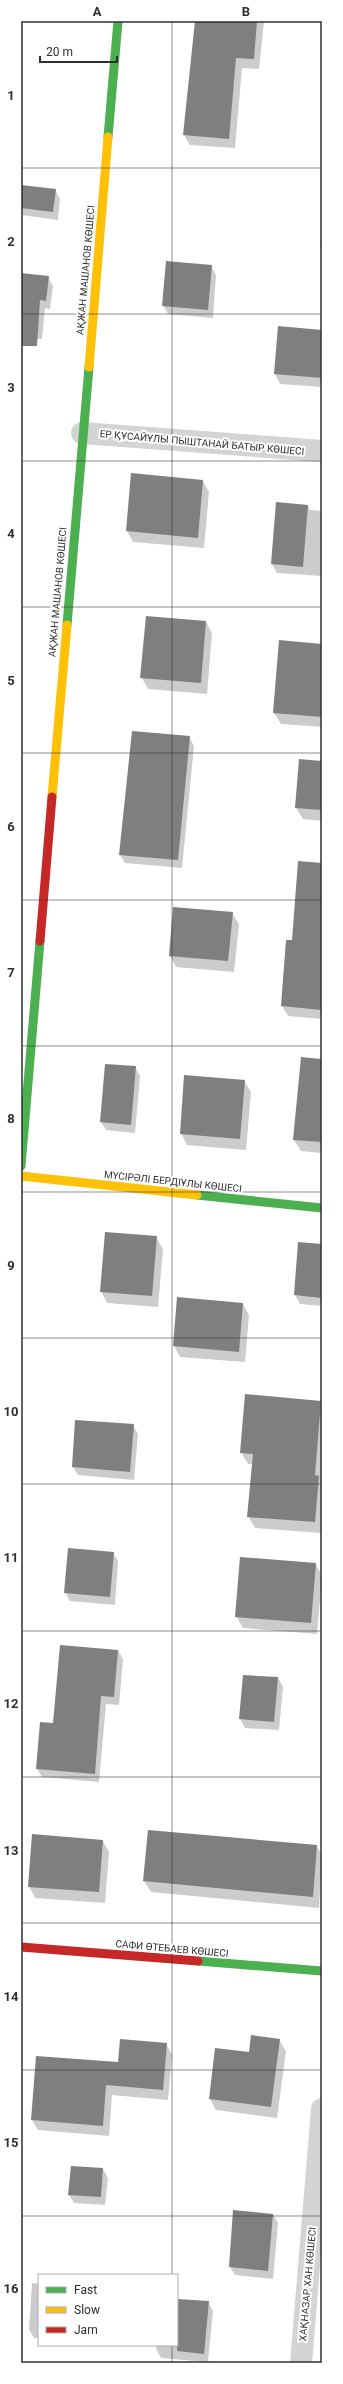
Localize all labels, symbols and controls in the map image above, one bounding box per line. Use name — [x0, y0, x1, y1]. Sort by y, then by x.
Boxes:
text: A — [93, 4, 102, 19]
text: B — [242, 4, 250, 19]
scale bar — [40, 38, 117, 64]
text: 20 m — [46, 45, 73, 59]
text: 1 — [7, 88, 15, 103]
street label: АҚЖАН МАШАНОВ КӨШЕСІ — [74, 205, 97, 335]
text: 2 — [7, 234, 15, 249]
text: 3 — [7, 380, 15, 395]
street label: ЕР ҚҰСАЙҰЛЫ ПЫШТАНАЙ БАТЫР КӨШЕСІ — [99, 427, 305, 457]
text: 4 — [7, 526, 15, 541]
street label: АҚЖАН МАШАНОВ КӨШЕСІ — [46, 527, 69, 657]
text: 5 — [7, 673, 15, 688]
text: 6 — [7, 819, 15, 834]
text: 7 — [7, 965, 15, 980]
text: 8 — [7, 1111, 15, 1126]
street label: МҮСІРӘЛІ БЕРДІҰЛЫ КӨШЕСІ — [103, 1169, 242, 1194]
text: 9 — [7, 1258, 15, 1273]
text: 10 — [4, 1404, 18, 1419]
text: 11 — [4, 1550, 18, 1565]
text: 12 — [4, 1696, 18, 1711]
text: 13 — [4, 1843, 18, 1858]
street label: САФИ ӨТЕБАЕВ КӨШЕСІ — [115, 1937, 229, 1959]
text: 14 — [4, 1989, 19, 2004]
text: 15 — [4, 2135, 18, 2150]
street label: ХАҚНАЗАР ХАН КӨШЕСІ — [297, 2226, 318, 2342]
legend — [38, 2274, 178, 2346]
text: 16 — [4, 2281, 19, 2296]
text: Fast — [74, 2283, 97, 2297]
text: Slow — [74, 2303, 100, 2317]
text: Jam — [74, 2323, 98, 2337]

